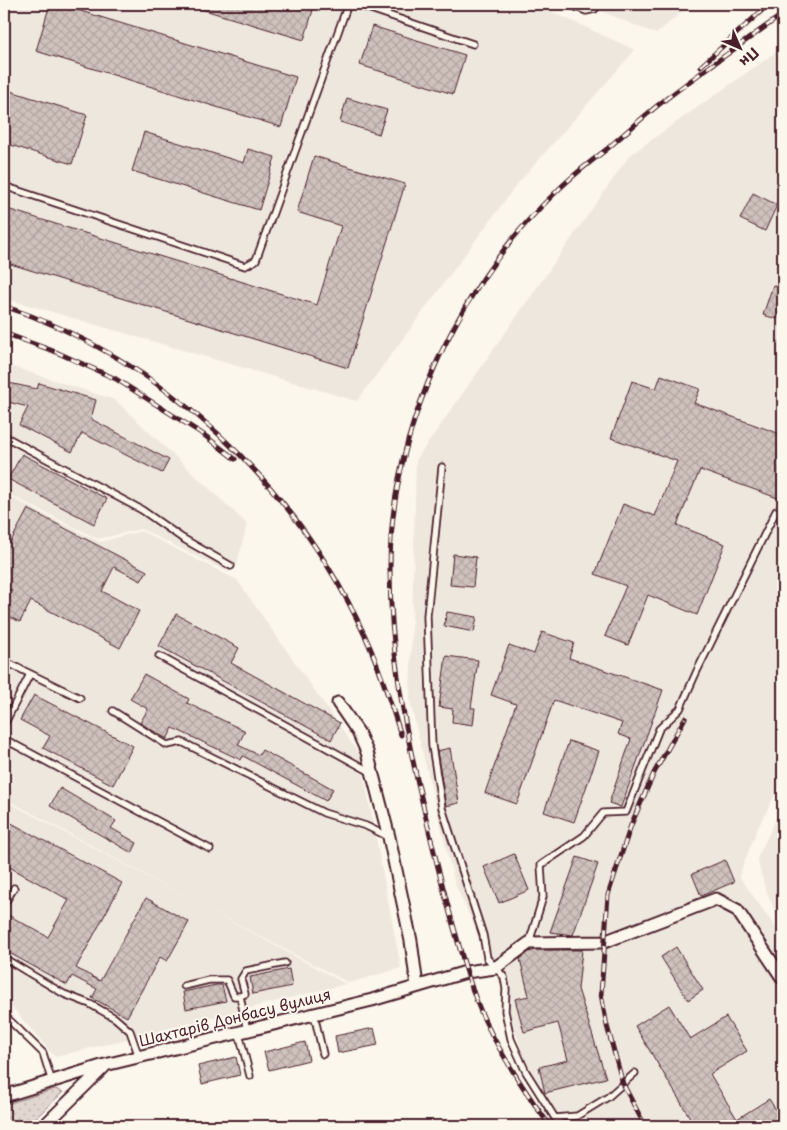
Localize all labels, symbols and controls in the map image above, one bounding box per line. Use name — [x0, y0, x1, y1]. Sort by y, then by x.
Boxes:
north arrow — [714, 22, 764, 72]
text: Пн — [735, 43, 764, 72]
street label: Шахтарів Донбасу вулиця — [136, 982, 333, 1052]

